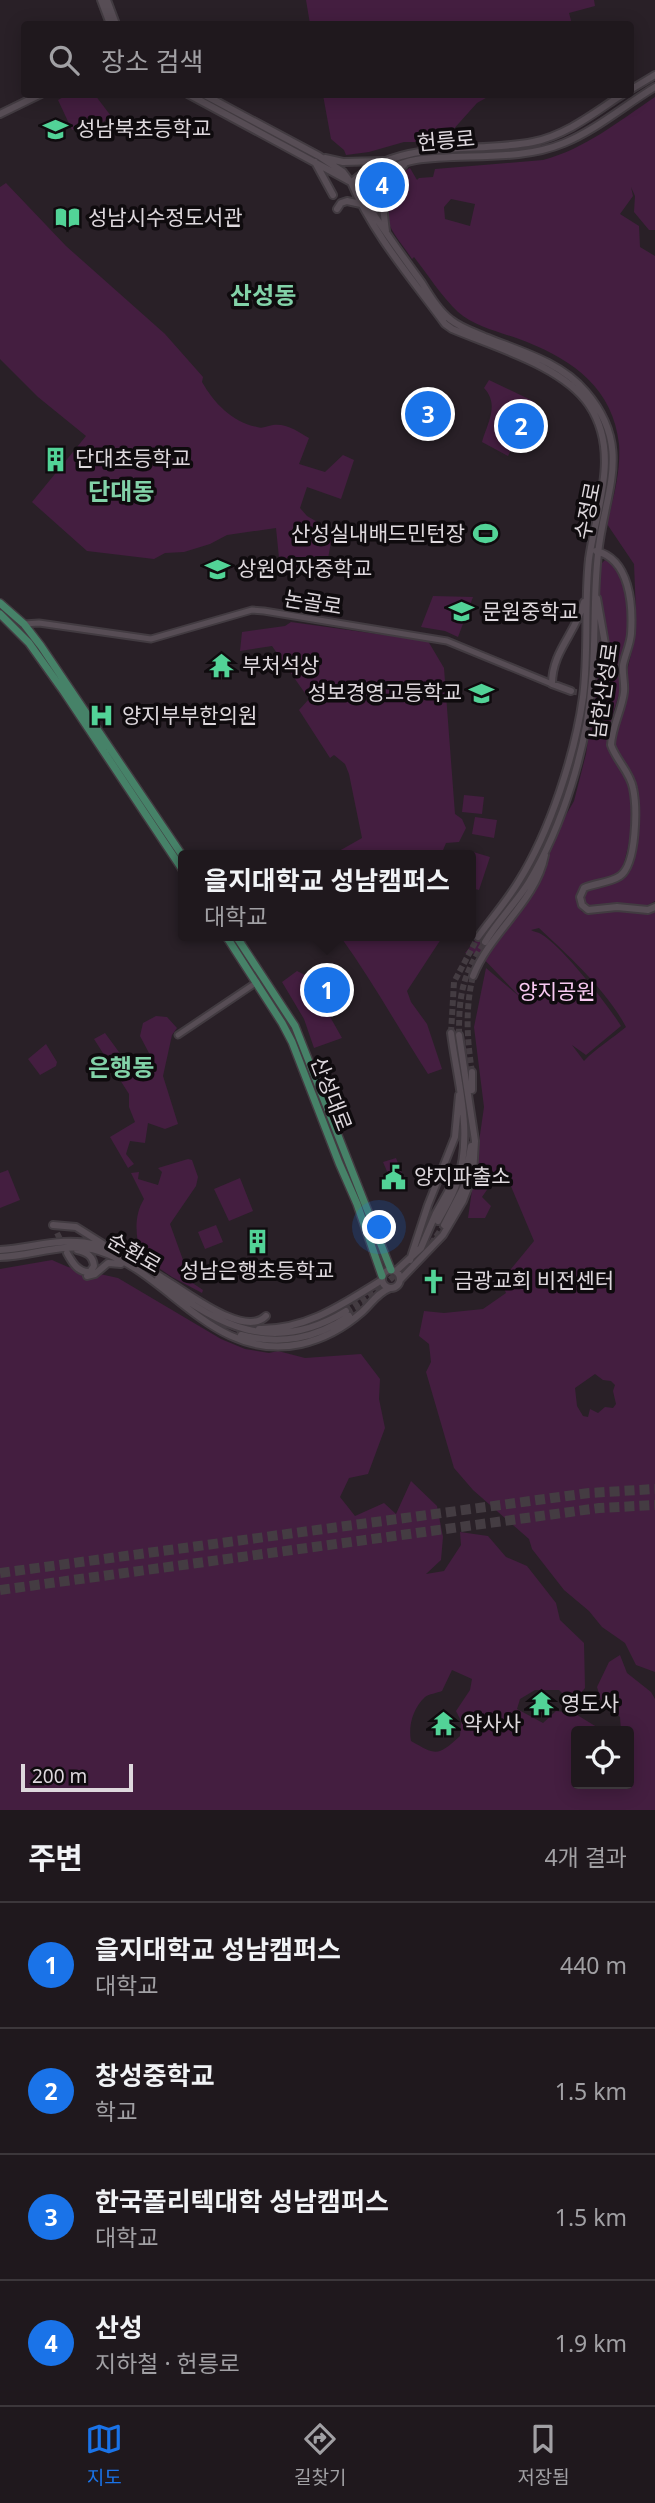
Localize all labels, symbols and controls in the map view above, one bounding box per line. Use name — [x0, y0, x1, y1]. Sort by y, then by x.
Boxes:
search box — [21, 21, 634, 98]
icon: search — [45, 41, 83, 79]
text: 장소 검색 — [101, 43, 203, 79]
place label: 성남북초등학교 — [76, 114, 211, 142]
school or university icon: 성남북초등학교 — [42, 115, 70, 143]
street label: 헌릉로 — [416, 124, 476, 156]
pin: 4 — [359, 159, 405, 211]
place label: 성남시수정도서관 — [88, 203, 243, 231]
library icon: 성남시수정도서관 — [54, 204, 82, 232]
district label: 산성동 — [230, 278, 296, 311]
pin: 3 — [405, 388, 451, 440]
pin: 2 — [498, 400, 544, 452]
place label: 단대초등학교 — [75, 444, 191, 472]
building icon: 단대초등학교 — [41, 445, 69, 473]
district label: 단대동 — [88, 474, 154, 507]
street label: 수정로 — [568, 480, 606, 542]
place label: 산성실내배드민턴장 — [291, 519, 465, 547]
sports icon: 산성실내배드민턴장 — [471, 520, 499, 548]
place label: 상원여자중학교 — [237, 554, 372, 582]
school or university icon: 상원여자중학교 — [203, 555, 231, 583]
street label: 논골로 — [282, 584, 344, 620]
place label: 문원중학교 — [482, 597, 579, 625]
school or university icon: 문원중학교 — [448, 598, 476, 626]
street label: 남한산성로 — [582, 641, 624, 741]
place label: 부처석상 — [242, 651, 319, 679]
temple icon: 부처석상 — [208, 652, 236, 680]
place label: 성보경영고등학교 — [307, 678, 462, 706]
school or university icon: 성보경영고등학교 — [468, 679, 496, 707]
place label: 양지부부한의원 — [122, 701, 257, 729]
hospital icon: 양지부부한의원 — [88, 702, 116, 730]
popup — [178, 850, 476, 941]
text: 을지대학교 성남캠퍼스 — [204, 862, 450, 898]
text: 대학교 — [204, 900, 268, 932]
pin: 1 — [304, 964, 350, 1016]
park label: 양지공원 — [518, 977, 596, 1005]
district label: 은행동 — [88, 1050, 154, 1083]
street label: 산성대로 — [305, 1053, 359, 1135]
place label: 양지파출소 — [414, 1162, 511, 1190]
public building icon: 양지파출소 — [380, 1163, 408, 1191]
your location — [362, 1210, 396, 1244]
street label: 순환로 — [102, 1226, 167, 1279]
building icon: 성남은행초등학교 — [243, 1228, 271, 1256]
place label: 성남은행초등학교 — [180, 1256, 334, 1284]
place label: 금광교회 비전센터 — [454, 1266, 614, 1294]
church icon: 금광교회 비전센터 — [420, 1267, 448, 1295]
place label: 영도사 — [561, 1689, 619, 1717]
temple icon: 영도사 — [527, 1690, 555, 1718]
place label: 약사사 — [463, 1709, 521, 1737]
temple icon: 약사사 — [429, 1710, 457, 1738]
map controls — [571, 1726, 634, 1789]
button: locate — [571, 1726, 634, 1789]
scale bar — [21, 1761, 133, 1793]
text: 200 m — [32, 1763, 87, 1789]
text: 주변 — [28, 1837, 83, 1878]
text: 4개 결과 — [544, 1841, 627, 1873]
text: 을지대학교 성남캠퍼스 — [95, 1931, 341, 1967]
text: 1 — [44, 1949, 58, 1981]
text: 440 m — [560, 1949, 627, 1981]
text: 대학교 — [95, 1969, 158, 2001]
text: 창성중학교 — [95, 2057, 215, 2093]
text: 2 — [44, 2075, 58, 2107]
text: 1.5 km — [555, 2075, 627, 2107]
text: 학교 — [95, 2095, 137, 2127]
text: 한국폴리텍대학 성남캠퍼스 — [95, 2183, 389, 2219]
text: 3 — [44, 2201, 58, 2233]
text: 1.5 km — [555, 2201, 627, 2233]
text: 대학교 — [95, 2221, 158, 2253]
text: 산성 — [95, 2309, 143, 2345]
text: 4 — [44, 2327, 58, 2359]
text: 1.9 km — [555, 2327, 627, 2359]
text: 지하철 · 헌릉로 — [95, 2347, 240, 2379]
tab: 지도 — [85, 2420, 123, 2490]
tab: 길찾기 — [294, 2420, 346, 2490]
tab: 저장됨 — [517, 2420, 570, 2490]

